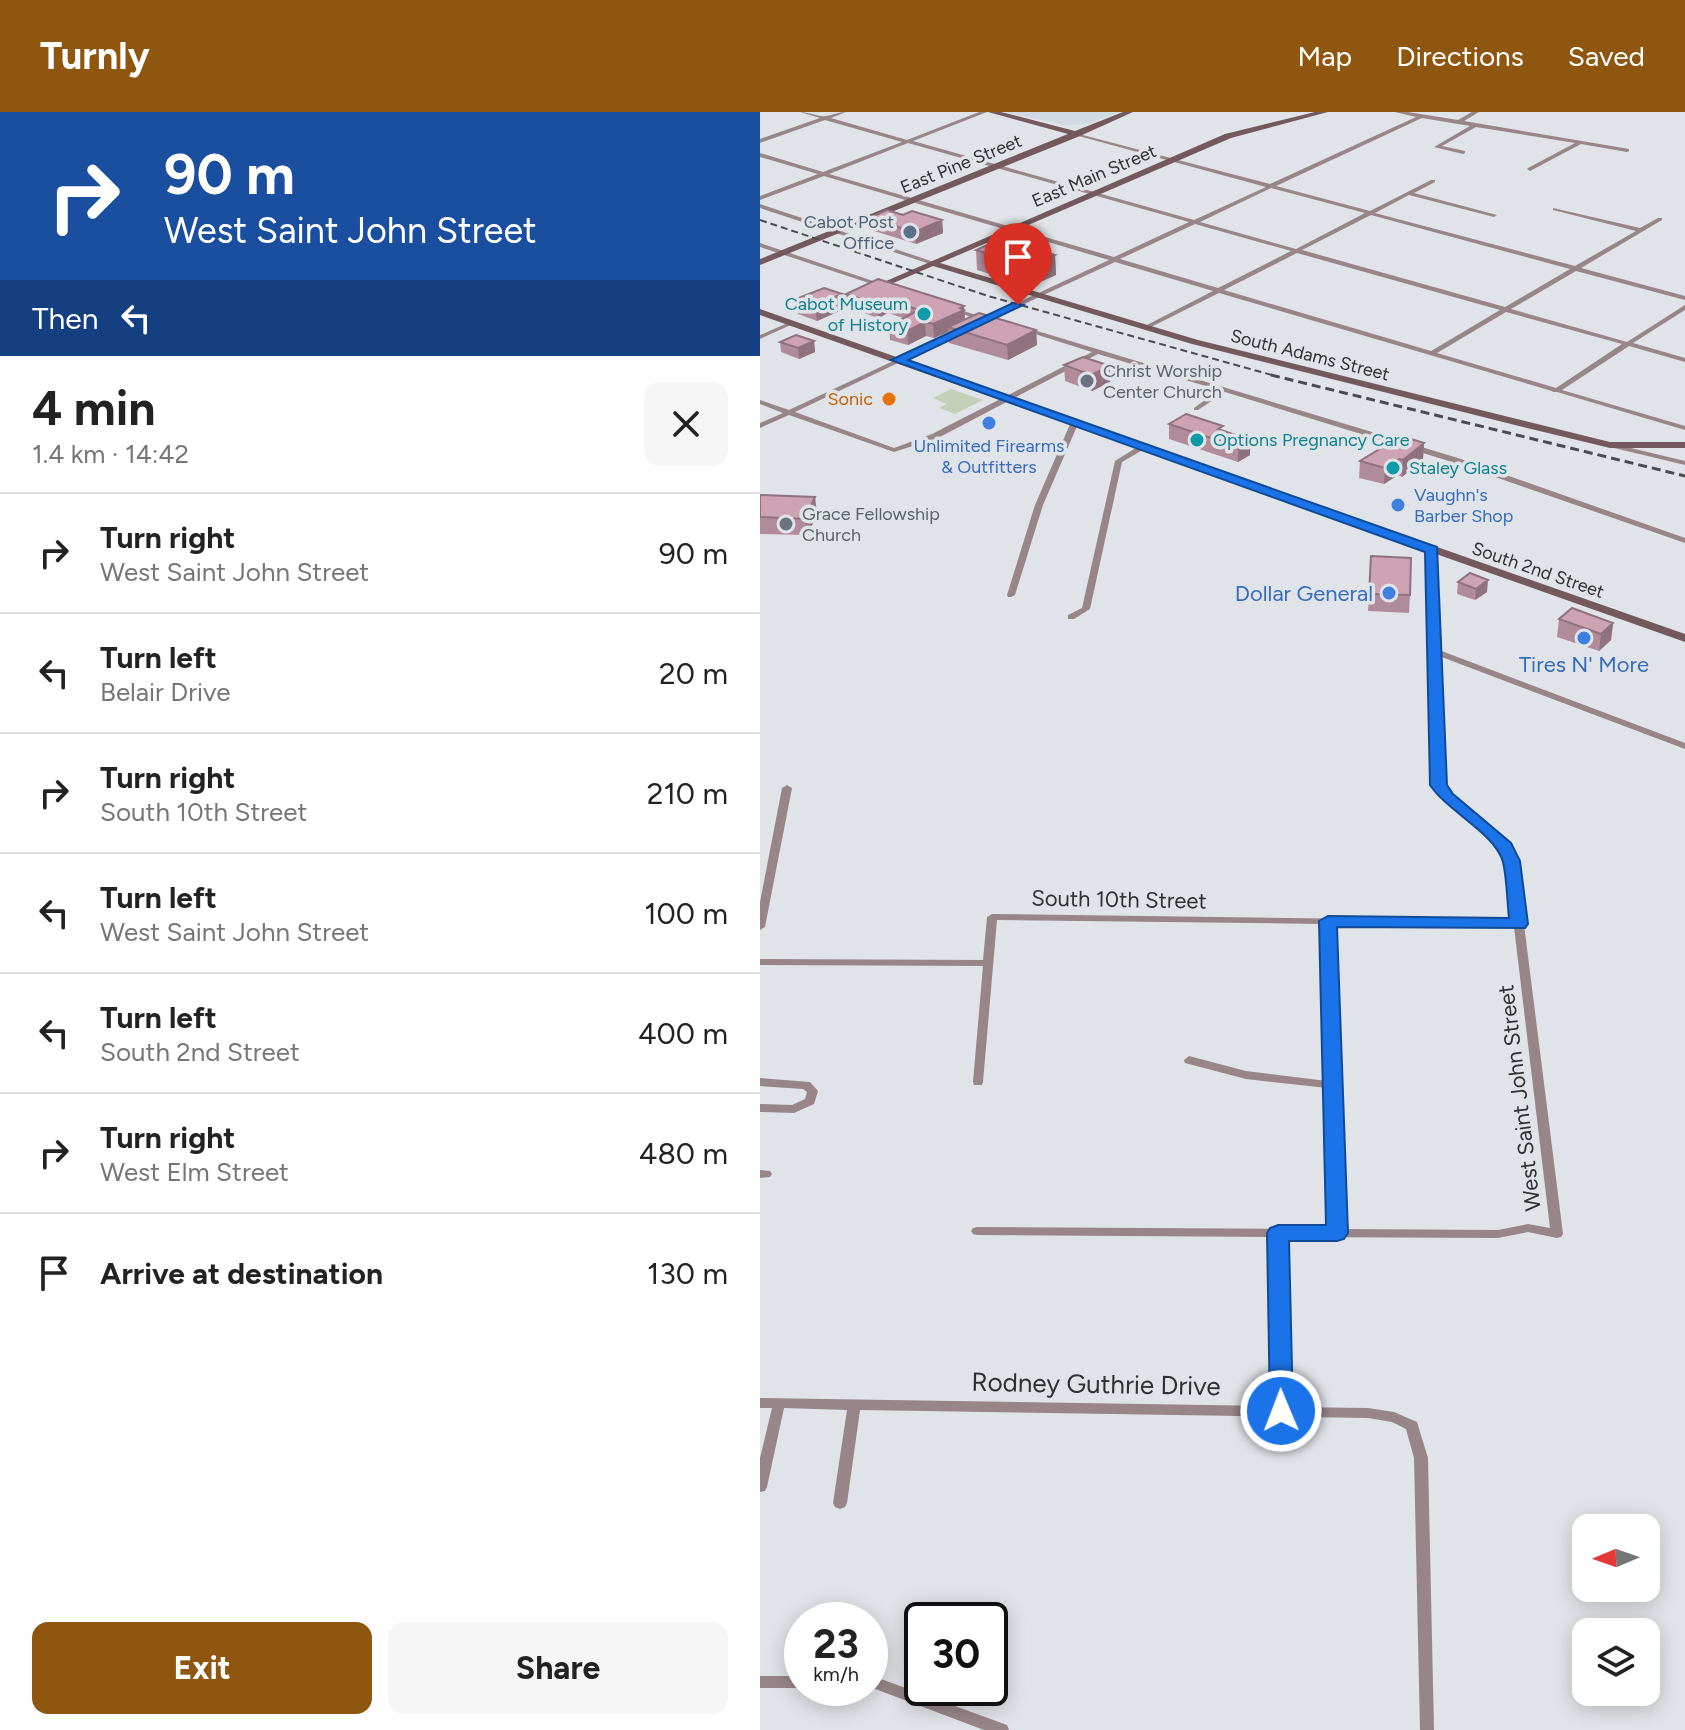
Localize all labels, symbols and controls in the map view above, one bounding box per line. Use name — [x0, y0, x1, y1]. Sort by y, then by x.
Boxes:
text: Turnly — [40, 33, 150, 79]
text: Map — [1298, 39, 1352, 73]
text: Directions — [1396, 39, 1524, 73]
text: Saved — [1568, 39, 1645, 73]
street label: East Pine Street — [897, 130, 1025, 198]
street label: East Main Street — [1029, 140, 1160, 212]
text: 90 m — [164, 141, 295, 208]
icon: right — [32, 144, 136, 248]
text: West Saint John Street — [164, 209, 537, 252]
place label: Cabot Post Office — [804, 211, 894, 254]
marker: Cabot Post Office — [901, 223, 919, 241]
pin — [984, 223, 1052, 305]
icon: arrive — [996, 235, 1040, 279]
place label: Cabot Museum of History — [785, 293, 909, 336]
icon: left — [114, 296, 158, 340]
text: Then — [32, 300, 98, 337]
marker: Cabot Museum of History — [915, 305, 933, 323]
street label: South Adams Street — [1228, 325, 1392, 385]
place label: Christ Worship Center Church — [1103, 360, 1222, 403]
marker: Christ Worship Center Church — [1078, 372, 1096, 390]
text: 4 min — [32, 379, 156, 437]
button: close — [644, 382, 728, 466]
place label: Sonic — [828, 388, 873, 410]
marker: Sonic — [880, 390, 898, 408]
marker: Unlimited Firearms & Outfitters — [980, 414, 998, 432]
place label: Options Pregnancy Care — [1213, 429, 1410, 451]
marker: Options Pregnancy Care — [1188, 431, 1206, 449]
place label: Unlimited Firearms & Outfitters — [914, 435, 1064, 478]
text: 1.4 km · 14:42 — [32, 438, 189, 470]
place label: Staley Glass — [1409, 457, 1507, 479]
marker: Staley Glass — [1384, 459, 1402, 477]
place label: Vaughn's Barber Shop — [1414, 484, 1513, 527]
marker: Vaughn's Barber Shop — [1389, 496, 1407, 514]
place label: Grace Fellowship Church — [802, 503, 940, 546]
marker: Grace Fellowship Church — [777, 515, 795, 533]
text: Turn right — [100, 519, 235, 556]
icon: right — [32, 531, 76, 575]
text: 90 m — [659, 535, 728, 572]
street label: South 2nd Street — [1469, 537, 1607, 603]
text: West Saint John Street — [100, 556, 369, 588]
place label: Dollar General — [1235, 580, 1373, 607]
marker: Dollar General — [1380, 584, 1398, 602]
marker: Tires N' More — [1575, 629, 1593, 647]
text: Turn left — [100, 639, 217, 676]
icon: left — [32, 651, 76, 695]
place label: Tires N' More — [1519, 651, 1649, 678]
text: 20 m — [659, 655, 728, 692]
text: Belair Drive — [100, 676, 230, 708]
text: Turn right — [100, 759, 235, 796]
icon: right — [32, 771, 76, 815]
text: 210 m — [647, 775, 728, 812]
text: South 10th Street — [100, 796, 307, 828]
text: Turn left — [100, 879, 217, 916]
street label: South 10th Street — [1031, 884, 1207, 915]
icon: left — [32, 891, 76, 935]
text: 100 m — [644, 895, 728, 932]
text: West Saint John Street — [100, 916, 369, 948]
street label: West Saint John Street — [1492, 983, 1547, 1213]
text: Turn left — [100, 999, 217, 1036]
icon: left — [32, 1011, 76, 1055]
text: 400 m — [638, 1015, 728, 1052]
text: South 2nd Street — [100, 1036, 300, 1068]
text: Turn right — [100, 1119, 235, 1156]
icon: right — [32, 1131, 76, 1175]
text: 480 m — [639, 1135, 728, 1172]
text: West Elm Street — [100, 1156, 289, 1188]
icon: arrive — [32, 1251, 76, 1295]
text: Arrive at destination — [100, 1255, 383, 1292]
text: 130 m — [647, 1255, 728, 1292]
street label: Rodney Guthrie Drive — [971, 1366, 1221, 1402]
position arrow — [1239, 1369, 1323, 1453]
north arrow — [1572, 1514, 1660, 1602]
map controls — [1572, 1514, 1660, 1706]
speed limit sign: 30 — [904, 1602, 1008, 1706]
button: layers — [1572, 1618, 1660, 1706]
text: 23 — [813, 1620, 859, 1668]
button: Exit — [32, 1622, 372, 1714]
button: Share — [388, 1622, 728, 1714]
text: km/h — [813, 1662, 859, 1686]

